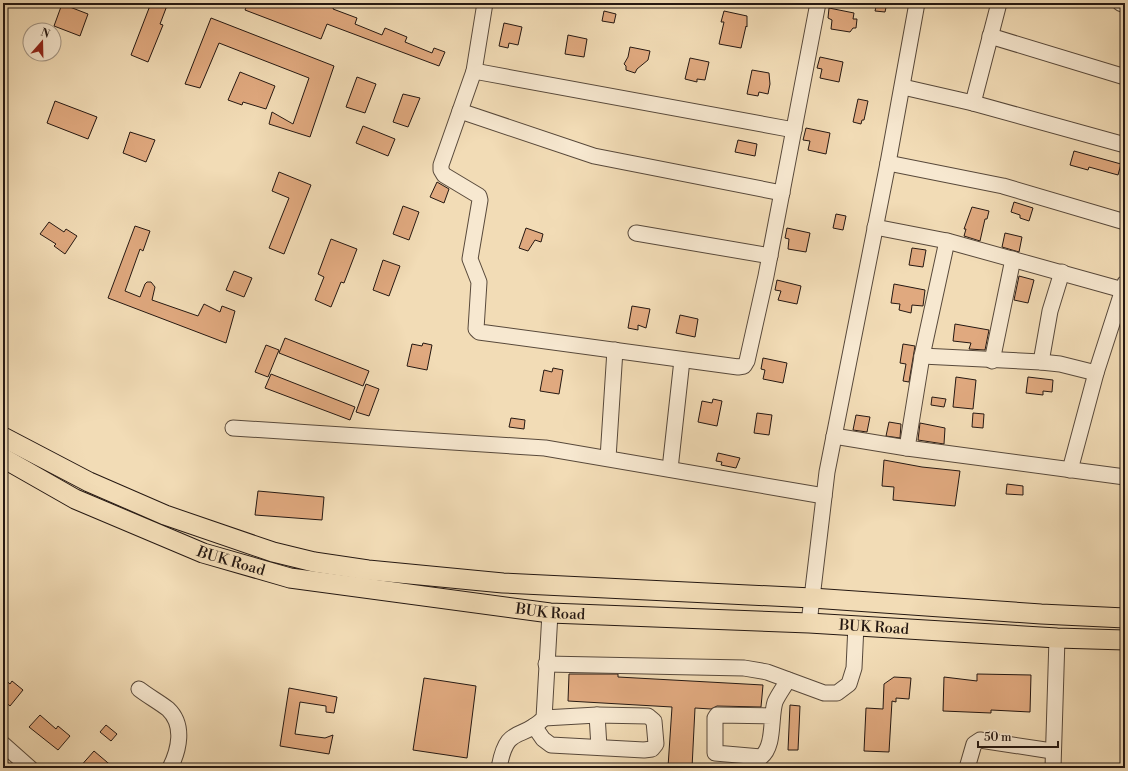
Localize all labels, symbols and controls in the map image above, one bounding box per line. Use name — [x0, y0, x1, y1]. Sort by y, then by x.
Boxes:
north arrow — [22, 22, 62, 62]
text: N — [39, 25, 52, 42]
street label: BUK Road — [193, 542, 268, 580]
street label: BUK Road — [513, 599, 586, 624]
street label: BUK Road — [838, 615, 910, 639]
scale bar — [978, 723, 1058, 749]
text: 50 m — [984, 730, 1012, 745]

